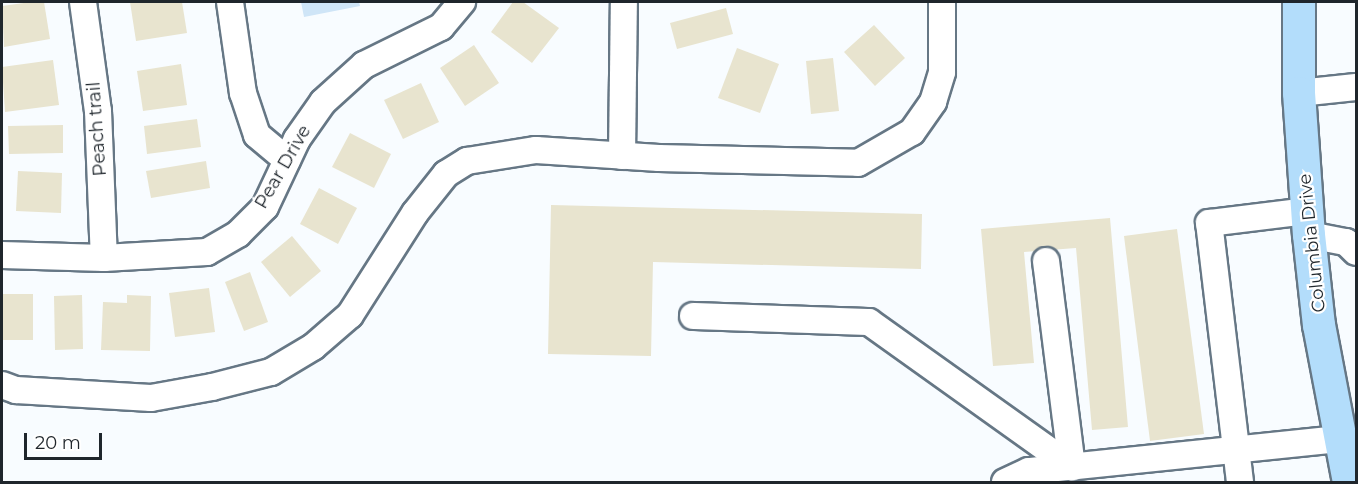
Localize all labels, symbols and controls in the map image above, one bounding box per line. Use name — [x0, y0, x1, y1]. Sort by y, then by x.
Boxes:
street label: Peach trail — [83, 81, 111, 177]
street label: Pear Drive — [250, 121, 316, 213]
street label: Columbia Drive — [1294, 173, 1330, 313]
scale bar — [27, 421, 105, 459]
text: 20 m — [35, 432, 81, 454]

